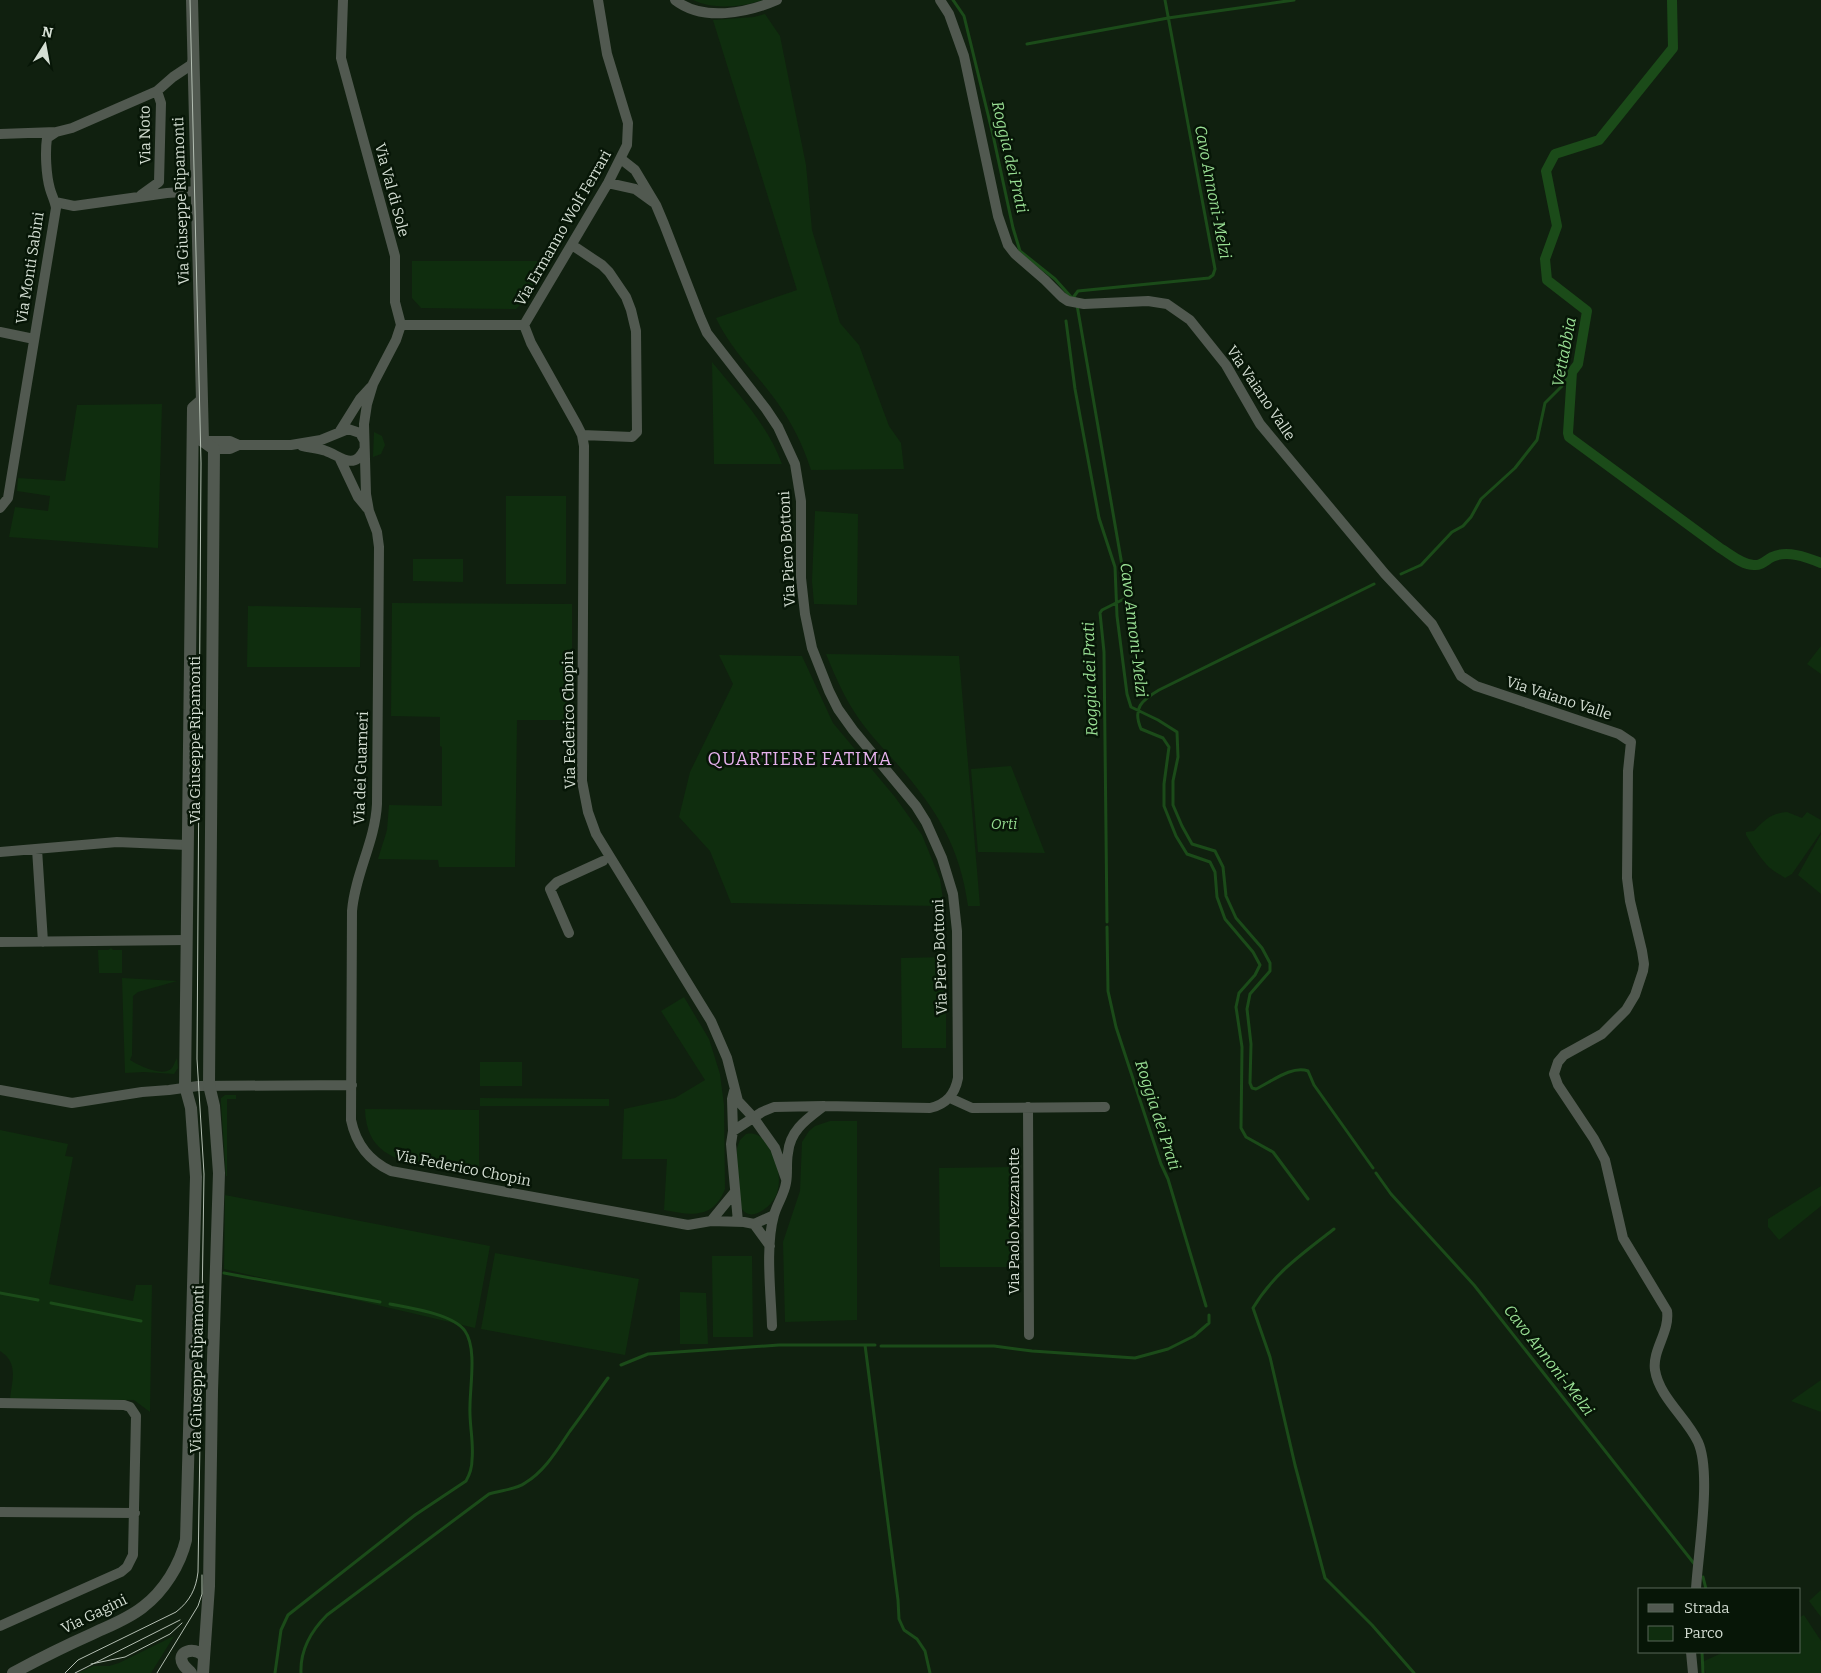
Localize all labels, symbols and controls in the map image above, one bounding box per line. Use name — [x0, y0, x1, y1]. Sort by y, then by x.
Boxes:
north arrow — [20, 20, 70, 70]
text: N — [40, 23, 54, 42]
water label: Roggia dei Prati — [988, 99, 1032, 215]
street label: Via Noto — [135, 105, 155, 165]
street label: Via Giuseppe Ripamonti — [169, 116, 193, 285]
water label: Cavo Annoni-Melzi — [1191, 124, 1235, 261]
street label: Via Val di Sole — [371, 141, 413, 239]
street label: Via Ermanno Wolf Ferrari — [511, 146, 615, 309]
street label: Via Monti Sabini — [12, 210, 48, 325]
water label: Vettabbia — [1548, 316, 1580, 388]
street label: Via Vaiano Valle — [1223, 342, 1299, 444]
street label: Via Piero Bottoni — [775, 490, 799, 607]
water label: Cavo Annoni-Melzi — [1116, 562, 1152, 699]
water label: Roggia dei Prati — [1078, 621, 1101, 736]
street label: Via Federico Chopin — [559, 650, 579, 789]
street label: Via Giuseppe Ripamonti — [186, 655, 204, 824]
street label: Via Vaiano Valle — [1504, 672, 1614, 724]
street label: Via dei Guarneri — [350, 711, 372, 825]
district label: QUARTIERE FATIMA — [708, 748, 892, 770]
park label: Orti — [991, 815, 1017, 833]
street label: Via Piero Bottoni — [929, 898, 951, 1015]
water label: Roggia dei Prati — [1131, 1058, 1185, 1173]
street label: Via Federico Chopin — [393, 1146, 533, 1190]
street label: Via Paolo Mezzanotte — [1005, 1147, 1023, 1295]
street label: Via Giuseppe Ripamonti — [187, 1284, 207, 1453]
water label: Cavo Annoni-Melzi — [1500, 1301, 1598, 1420]
legend — [1638, 1588, 1801, 1653]
street label: Via Gagini — [58, 1590, 130, 1638]
text: Strada — [1684, 1599, 1730, 1617]
text: Parco — [1684, 1624, 1723, 1642]

